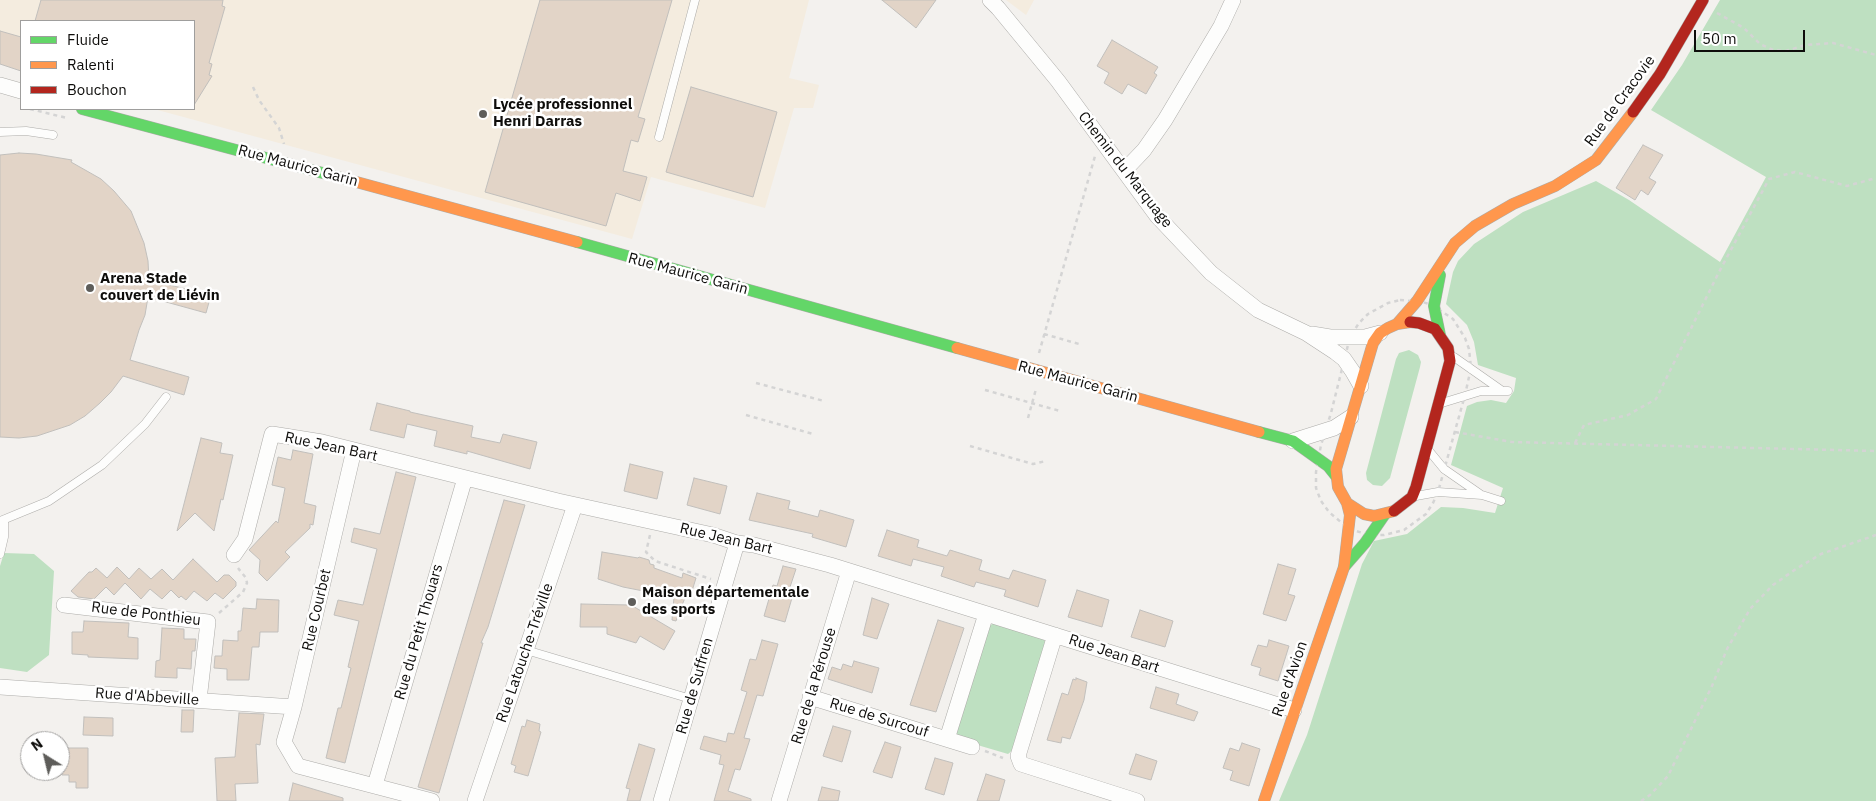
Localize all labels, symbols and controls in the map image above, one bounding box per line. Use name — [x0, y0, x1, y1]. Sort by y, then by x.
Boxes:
legend — [20, 20, 195, 110]
scale bar — [1696, 20, 1807, 52]
text: 50 m — [1702, 29, 1737, 48]
text: Fluide — [67, 30, 109, 49]
street label: Rue de Cracovie — [1581, 52, 1659, 150]
text: Ralenti — [67, 55, 114, 74]
text: Bouchon — [67, 80, 127, 99]
place label: Lycée professionnel Henri Darras — [493, 96, 632, 131]
marker: Lycée professionnel Henri Darras — [477, 108, 489, 120]
street label: Chemin du Marquage — [1074, 108, 1176, 232]
street label: Rue Maurice Garin — [236, 141, 360, 191]
street label: Rue Maurice Garin — [626, 249, 750, 299]
place label: Arena Stade couvert de Liévin — [100, 270, 220, 305]
marker: Arena Stade couvert de Liévin — [84, 282, 96, 294]
street label: Rue Maurice Garin — [1016, 357, 1140, 407]
street label: Rue Jean Bart — [283, 428, 379, 466]
street label: Rue Jean Bart — [678, 520, 774, 558]
street label: Rue du Petit Thouars — [391, 562, 447, 702]
street label: Rue Courbet — [299, 567, 335, 653]
street label: Rue Latouche-Tréville — [493, 581, 557, 725]
place label: Maison départementale des sports — [642, 584, 809, 619]
marker: Maison départementale des sports — [626, 596, 638, 608]
street label: Rue de Ponthieu — [90, 598, 202, 630]
street label: Rue de la Pérouse — [788, 626, 840, 746]
street label: Rue Jean Bart — [1066, 631, 1162, 677]
street label: Rue de Suffren — [673, 636, 717, 736]
street label: Rue d'Avion — [1269, 639, 1311, 719]
street label: Rue d'Abbeville — [94, 684, 200, 710]
street label: Rue de Surcouf — [827, 694, 931, 742]
north arrow — [20, 731, 70, 781]
text: N — [27, 734, 46, 755]

